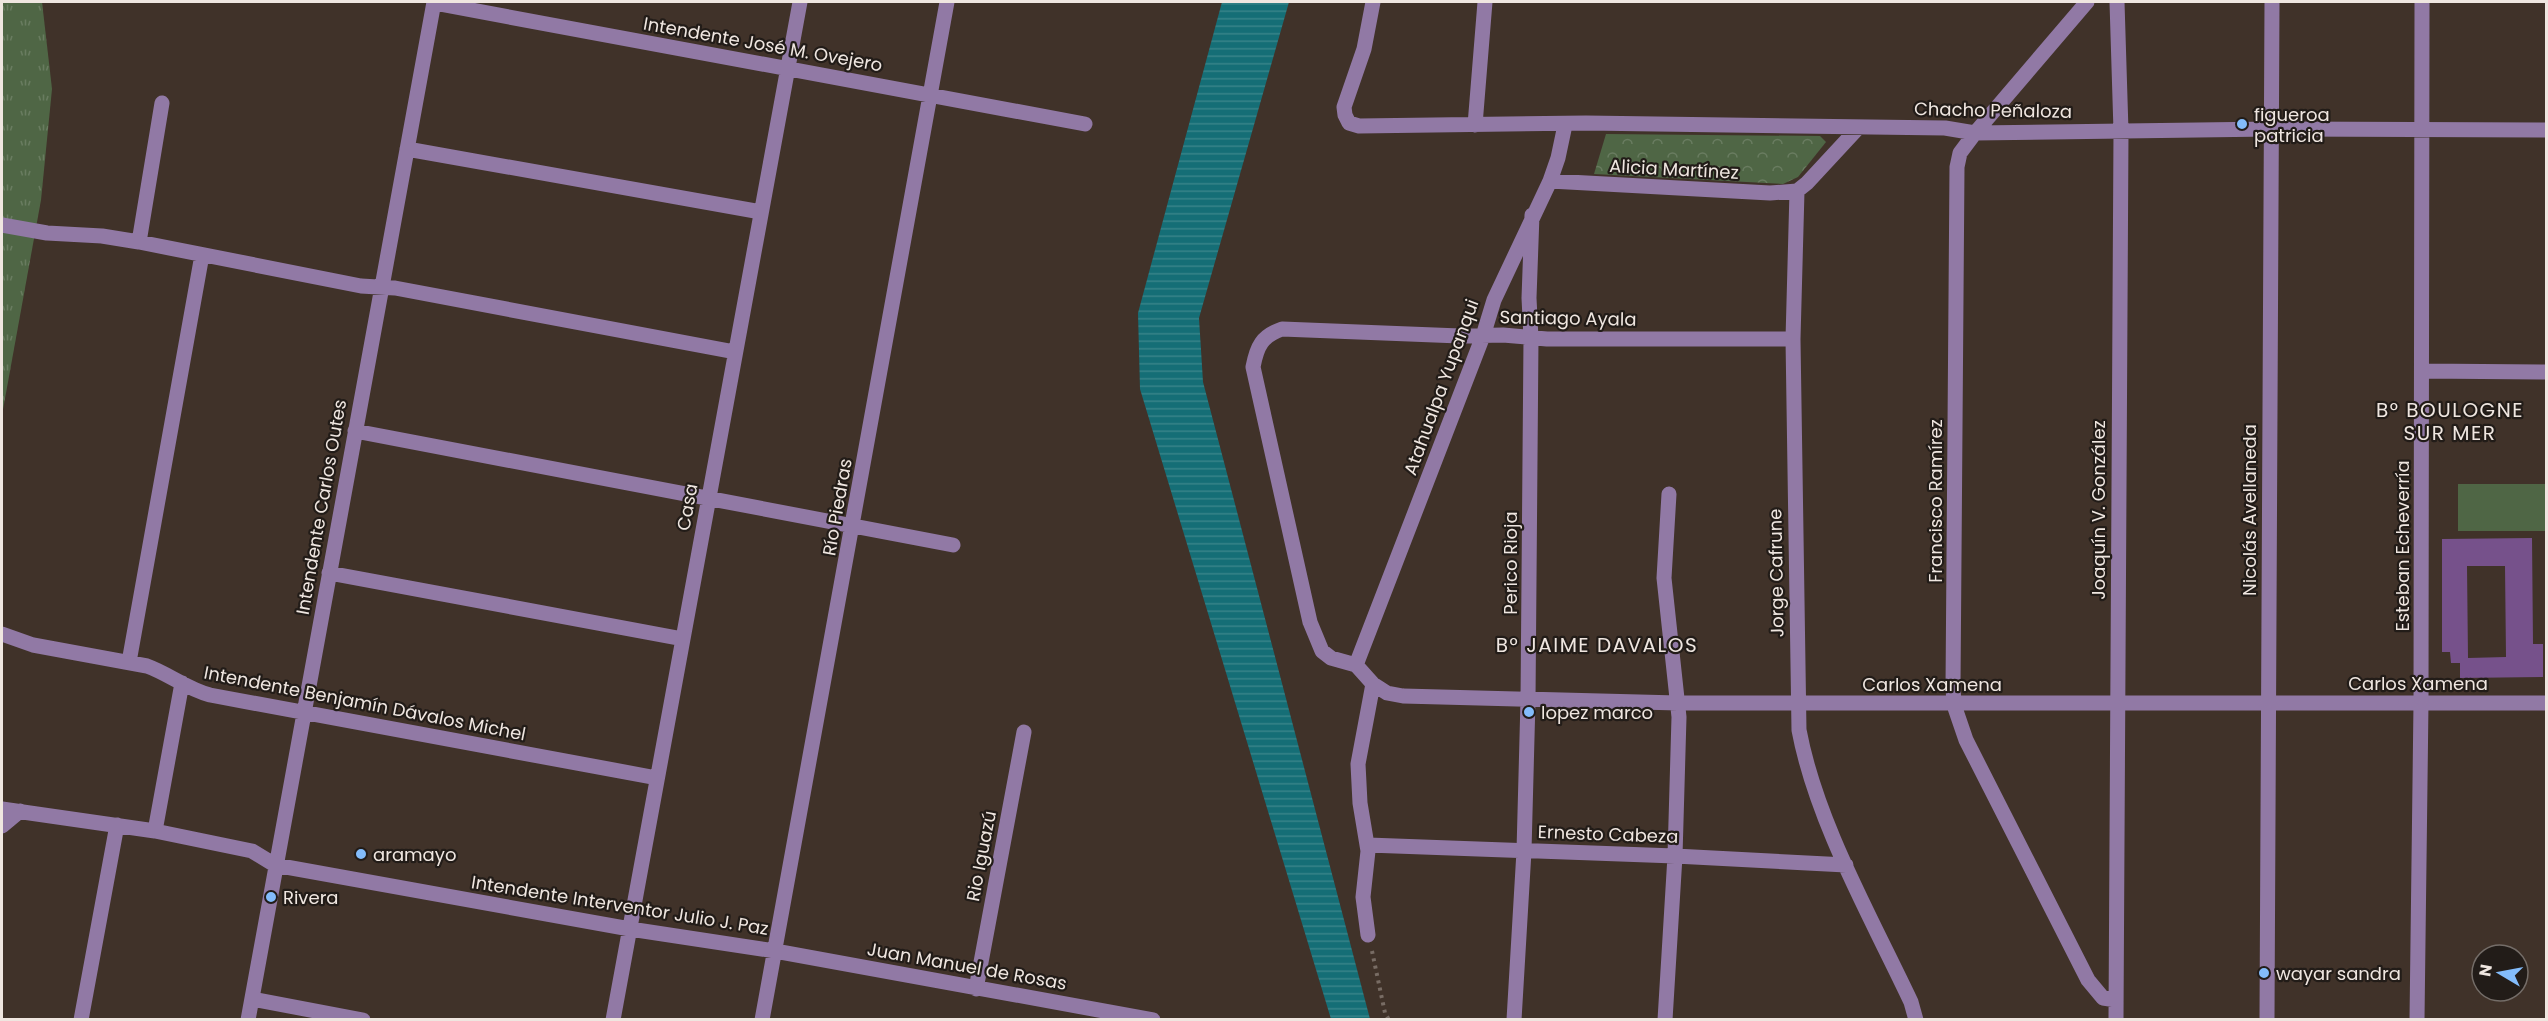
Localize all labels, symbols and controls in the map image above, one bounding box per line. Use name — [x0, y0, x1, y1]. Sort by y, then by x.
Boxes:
street label: Intendente José M. Ovejero — [642, 11, 884, 77]
street label: Chacho Peñaloza — [1914, 96, 2072, 124]
place label: figueroa patricia — [2254, 102, 2330, 148]
marker: figueroa patricia — [2235, 117, 2249, 131]
street label: Alicia Martínez — [1609, 153, 1739, 185]
street label: Atahualpa Yupanqui — [1398, 296, 1484, 478]
street label: Santiago Ayala — [1499, 304, 1637, 332]
district label: B° BOULOGNE SUR MER — [2376, 396, 2524, 447]
street label: Intendente Carlos Outes — [290, 397, 352, 617]
street label: Francisco Ramírez — [1923, 419, 1948, 583]
street label: Joaquín V. González — [2086, 420, 2111, 600]
street label: Nicolás Avellaneda — [2237, 424, 2262, 596]
street label: Río Piedras — [816, 456, 858, 558]
street label: Esteban Echeverría — [2390, 460, 2415, 632]
street label: Casa — [671, 481, 703, 533]
street label: Jorge Cafrune — [1762, 508, 1790, 638]
street label: Perico Rioja — [1498, 511, 1523, 615]
district label: B° JAIME DAVALOS — [1496, 631, 1698, 659]
street label: Intendente Benjamín Dávalos Michel — [202, 659, 528, 747]
street label: Carlos Xamena — [2348, 671, 2488, 696]
street label: Carlos Xamena — [1862, 672, 2002, 697]
place label: lopez marco — [1541, 700, 1653, 725]
marker: lopez marco — [1522, 705, 1536, 719]
street label: Rio Iguazú — [960, 809, 1002, 903]
street label: Ernesto Cabeza — [1537, 819, 1679, 849]
place label: aramayo — [373, 842, 456, 867]
marker: aramayo — [354, 847, 368, 861]
street label: Intendente Interventor Julio J. Paz — [470, 869, 770, 941]
place label: Rivera — [283, 885, 339, 910]
marker: Rivera — [264, 890, 278, 904]
street label: Juan Manuel de Rosas — [865, 936, 1069, 996]
north arrow — [2470, 943, 2530, 1003]
place label: wayar sandra — [2276, 961, 2401, 986]
text: N — [2473, 963, 2498, 978]
marker: wayar sandra — [2257, 966, 2271, 980]

